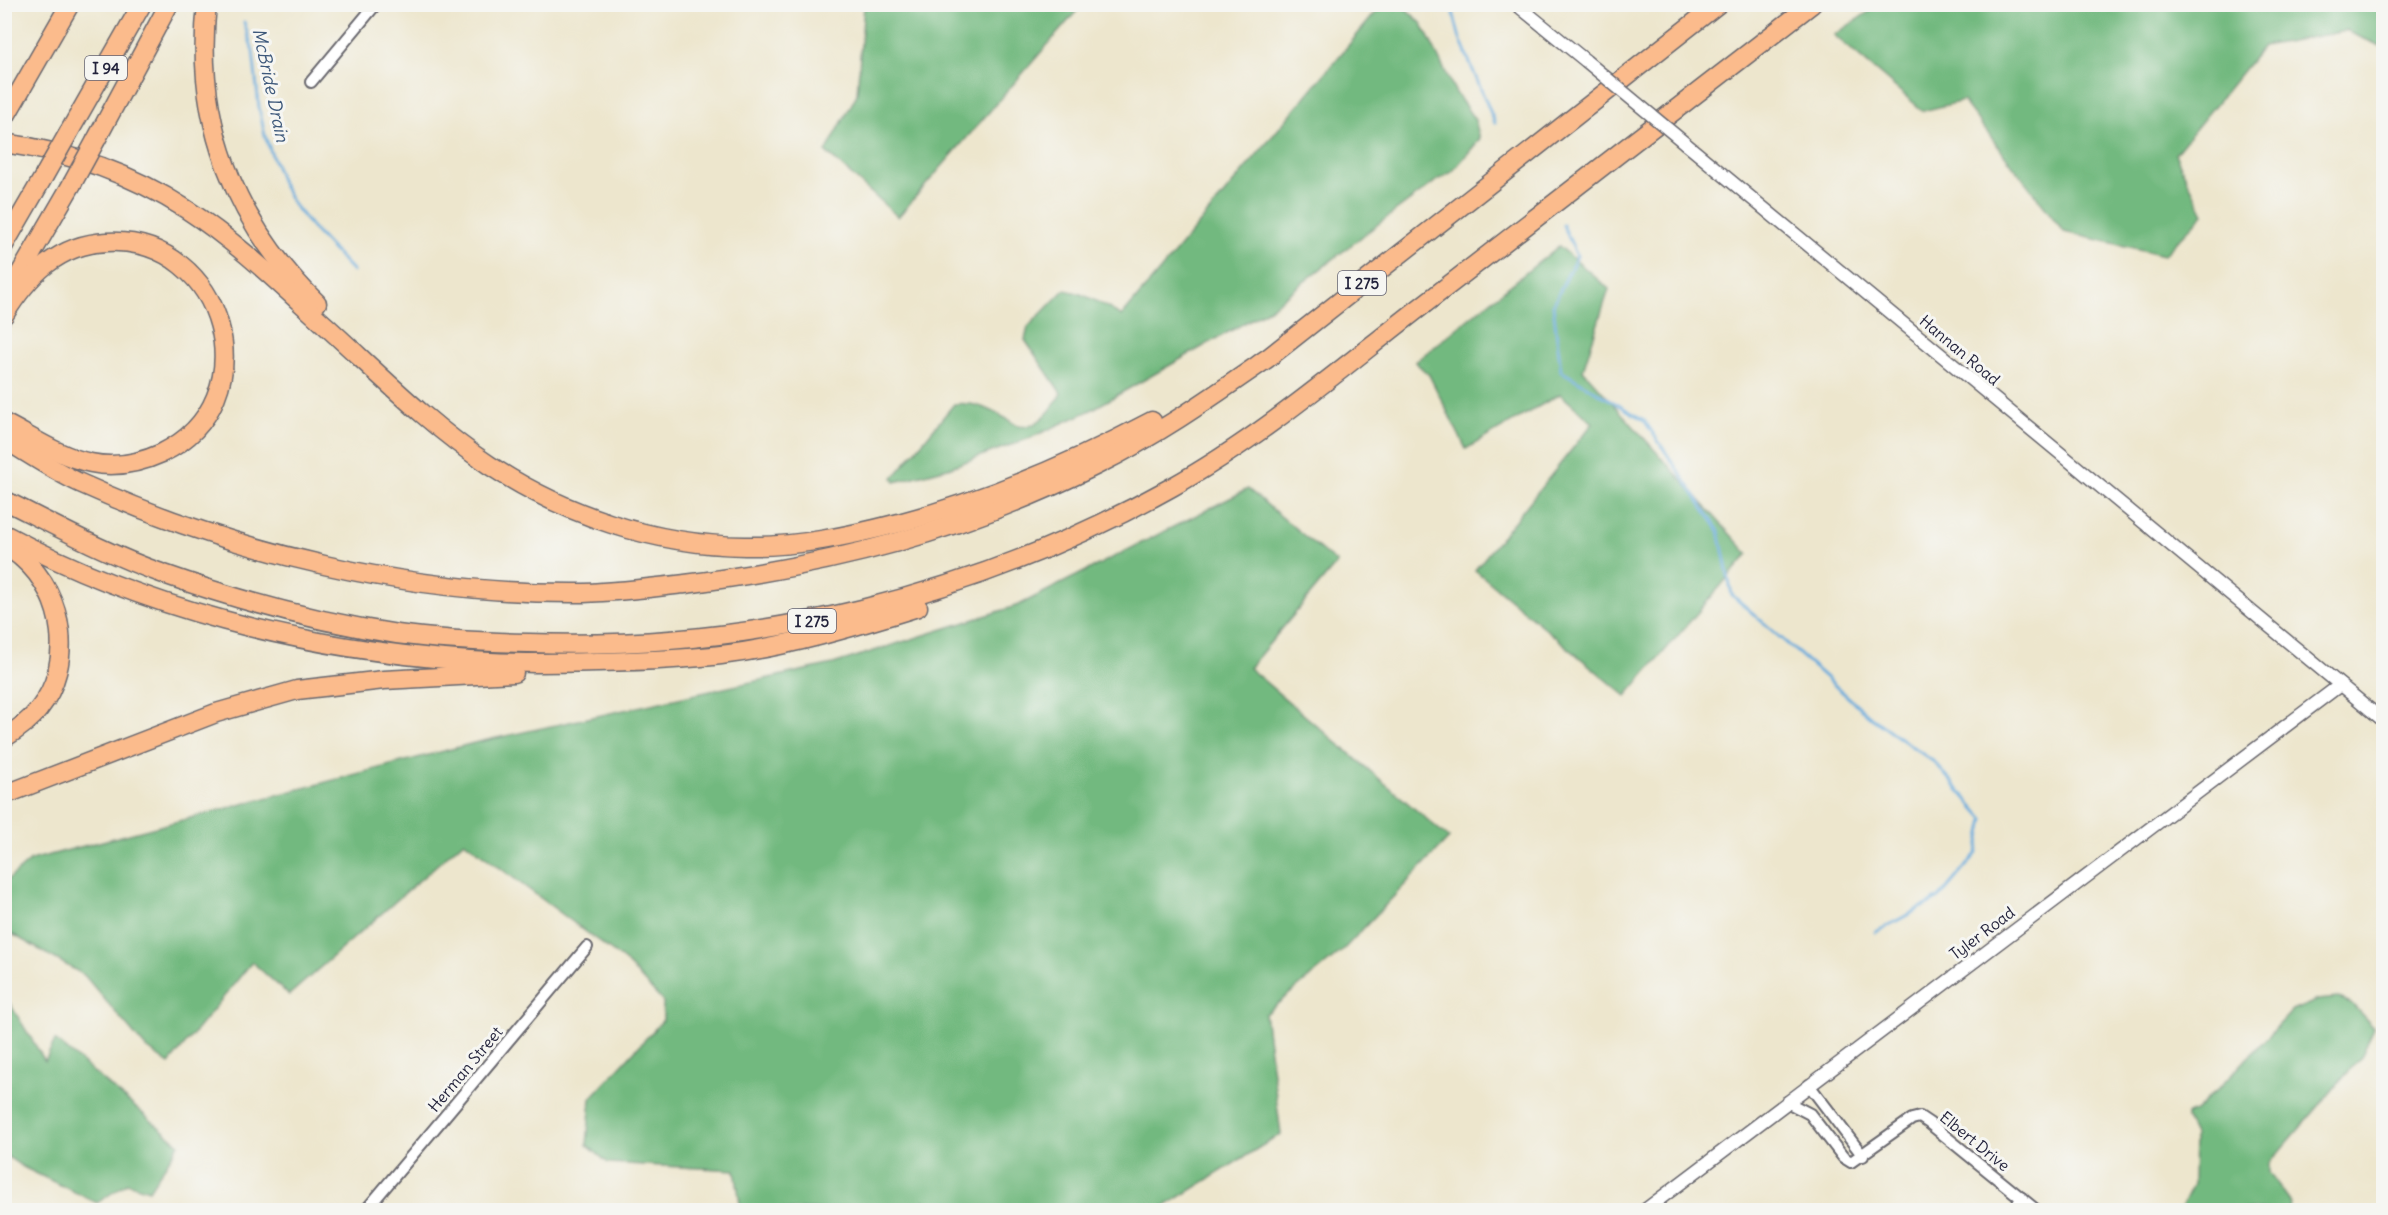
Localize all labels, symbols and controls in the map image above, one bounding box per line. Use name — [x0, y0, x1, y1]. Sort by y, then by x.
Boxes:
water label: McBride Drain — [248, 26, 294, 145]
road number: I 94 — [85, 56, 127, 80]
road number: I 275 — [1338, 271, 1386, 295]
street label: Hannan Road — [1916, 311, 2004, 389]
road number: I 275 — [788, 609, 836, 633]
street label: Tyler Road — [1945, 902, 2019, 964]
street label: Herman Street — [423, 1022, 507, 1116]
street label: Elbert Drive — [1936, 1107, 2014, 1175]

